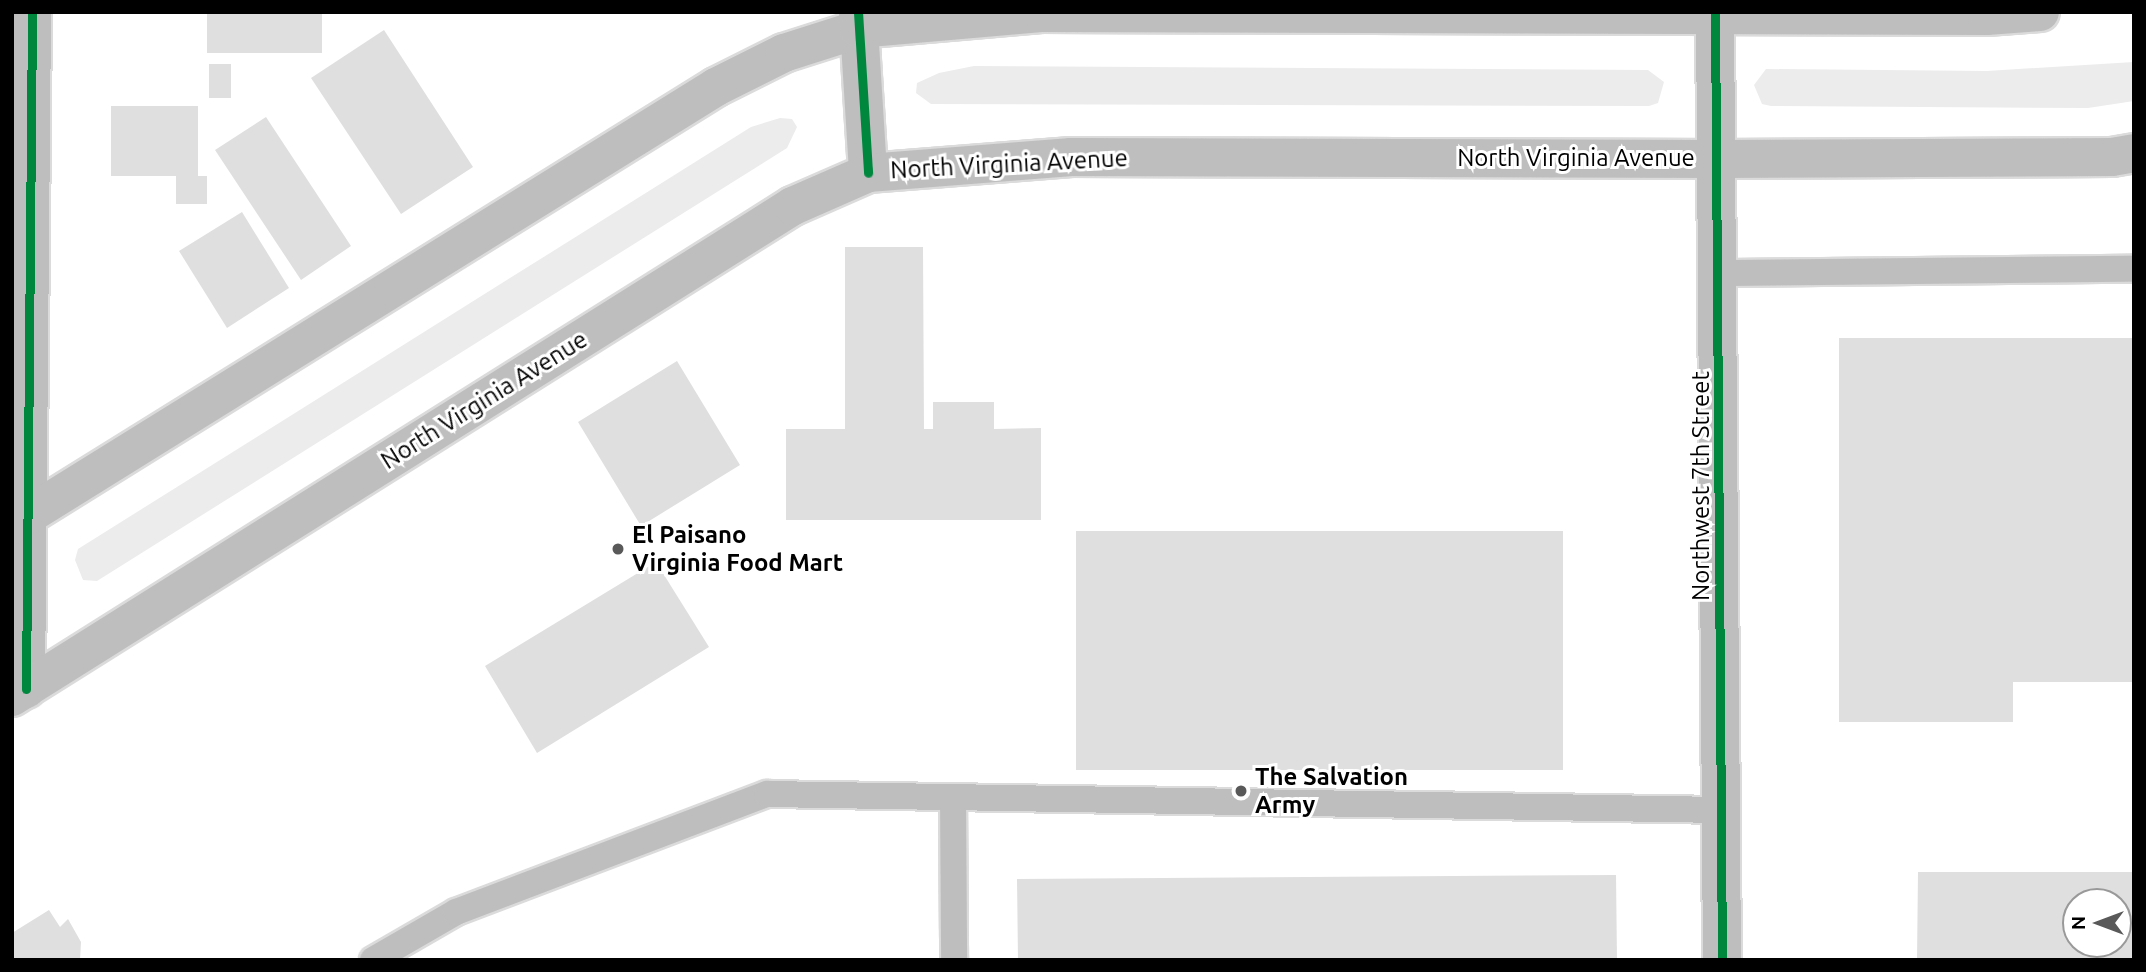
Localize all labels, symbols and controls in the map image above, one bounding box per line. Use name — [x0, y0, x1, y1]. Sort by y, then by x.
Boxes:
street label: North Virginia Avenue — [890, 143, 1128, 185]
street label: North Virginia Avenue — [1457, 144, 1695, 172]
street label: North Virginia Avenue — [376, 325, 592, 475]
street label: Northwest 7th Street — [1687, 371, 1715, 601]
place label: El Paisano Virginia Food Mart — [632, 521, 843, 577]
marker: El Paisano Virginia Food Mart — [610, 541, 626, 557]
place label: The Salvation Army — [1255, 763, 1408, 819]
marker: The Salvation Army — [1233, 783, 1249, 799]
north arrow — [2062, 888, 2132, 958]
text: N — [2067, 916, 2089, 930]

